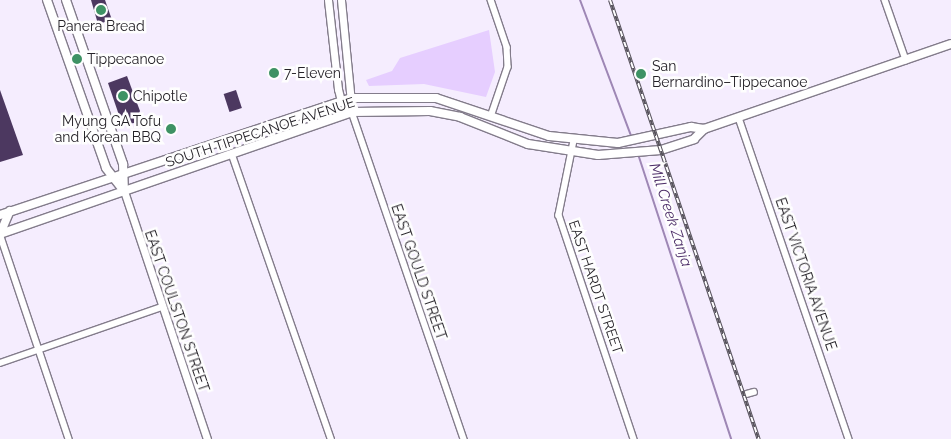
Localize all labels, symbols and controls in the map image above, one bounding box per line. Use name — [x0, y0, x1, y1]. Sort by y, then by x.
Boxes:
marker: Panera Bread — [95, 4, 107, 16]
place label: Panera Bread — [57, 18, 145, 34]
place label: Tippecanoe — [87, 51, 164, 67]
marker: Tippecanoe — [71, 53, 83, 65]
place label: San Bernardino–Tippecanoe — [652, 58, 807, 90]
place label: 7-Eleven — [284, 65, 341, 81]
marker: 7-Eleven — [268, 67, 280, 79]
marker: San Bernardino–Tippecanoe — [634, 67, 648, 81]
place label: Chipotle — [133, 88, 187, 104]
marker: Chipotle — [117, 90, 129, 102]
street label: SOUTH TIPPECANOE AVENUE — [163, 93, 357, 171]
place label: Myung GA Tofu and Korean BBQ — [55, 113, 161, 146]
marker: Myung GA Tofu and Korean BBQ — [165, 123, 177, 135]
water label: Mill Creek Zanja — [645, 161, 695, 269]
street label: EAST VICTORIA AVENUE — [772, 195, 840, 353]
street label: EAST GOULD STREET — [388, 202, 450, 342]
street label: EAST HARDT STREET — [565, 218, 627, 356]
street label: EAST COULSTON STREET — [141, 228, 213, 394]

